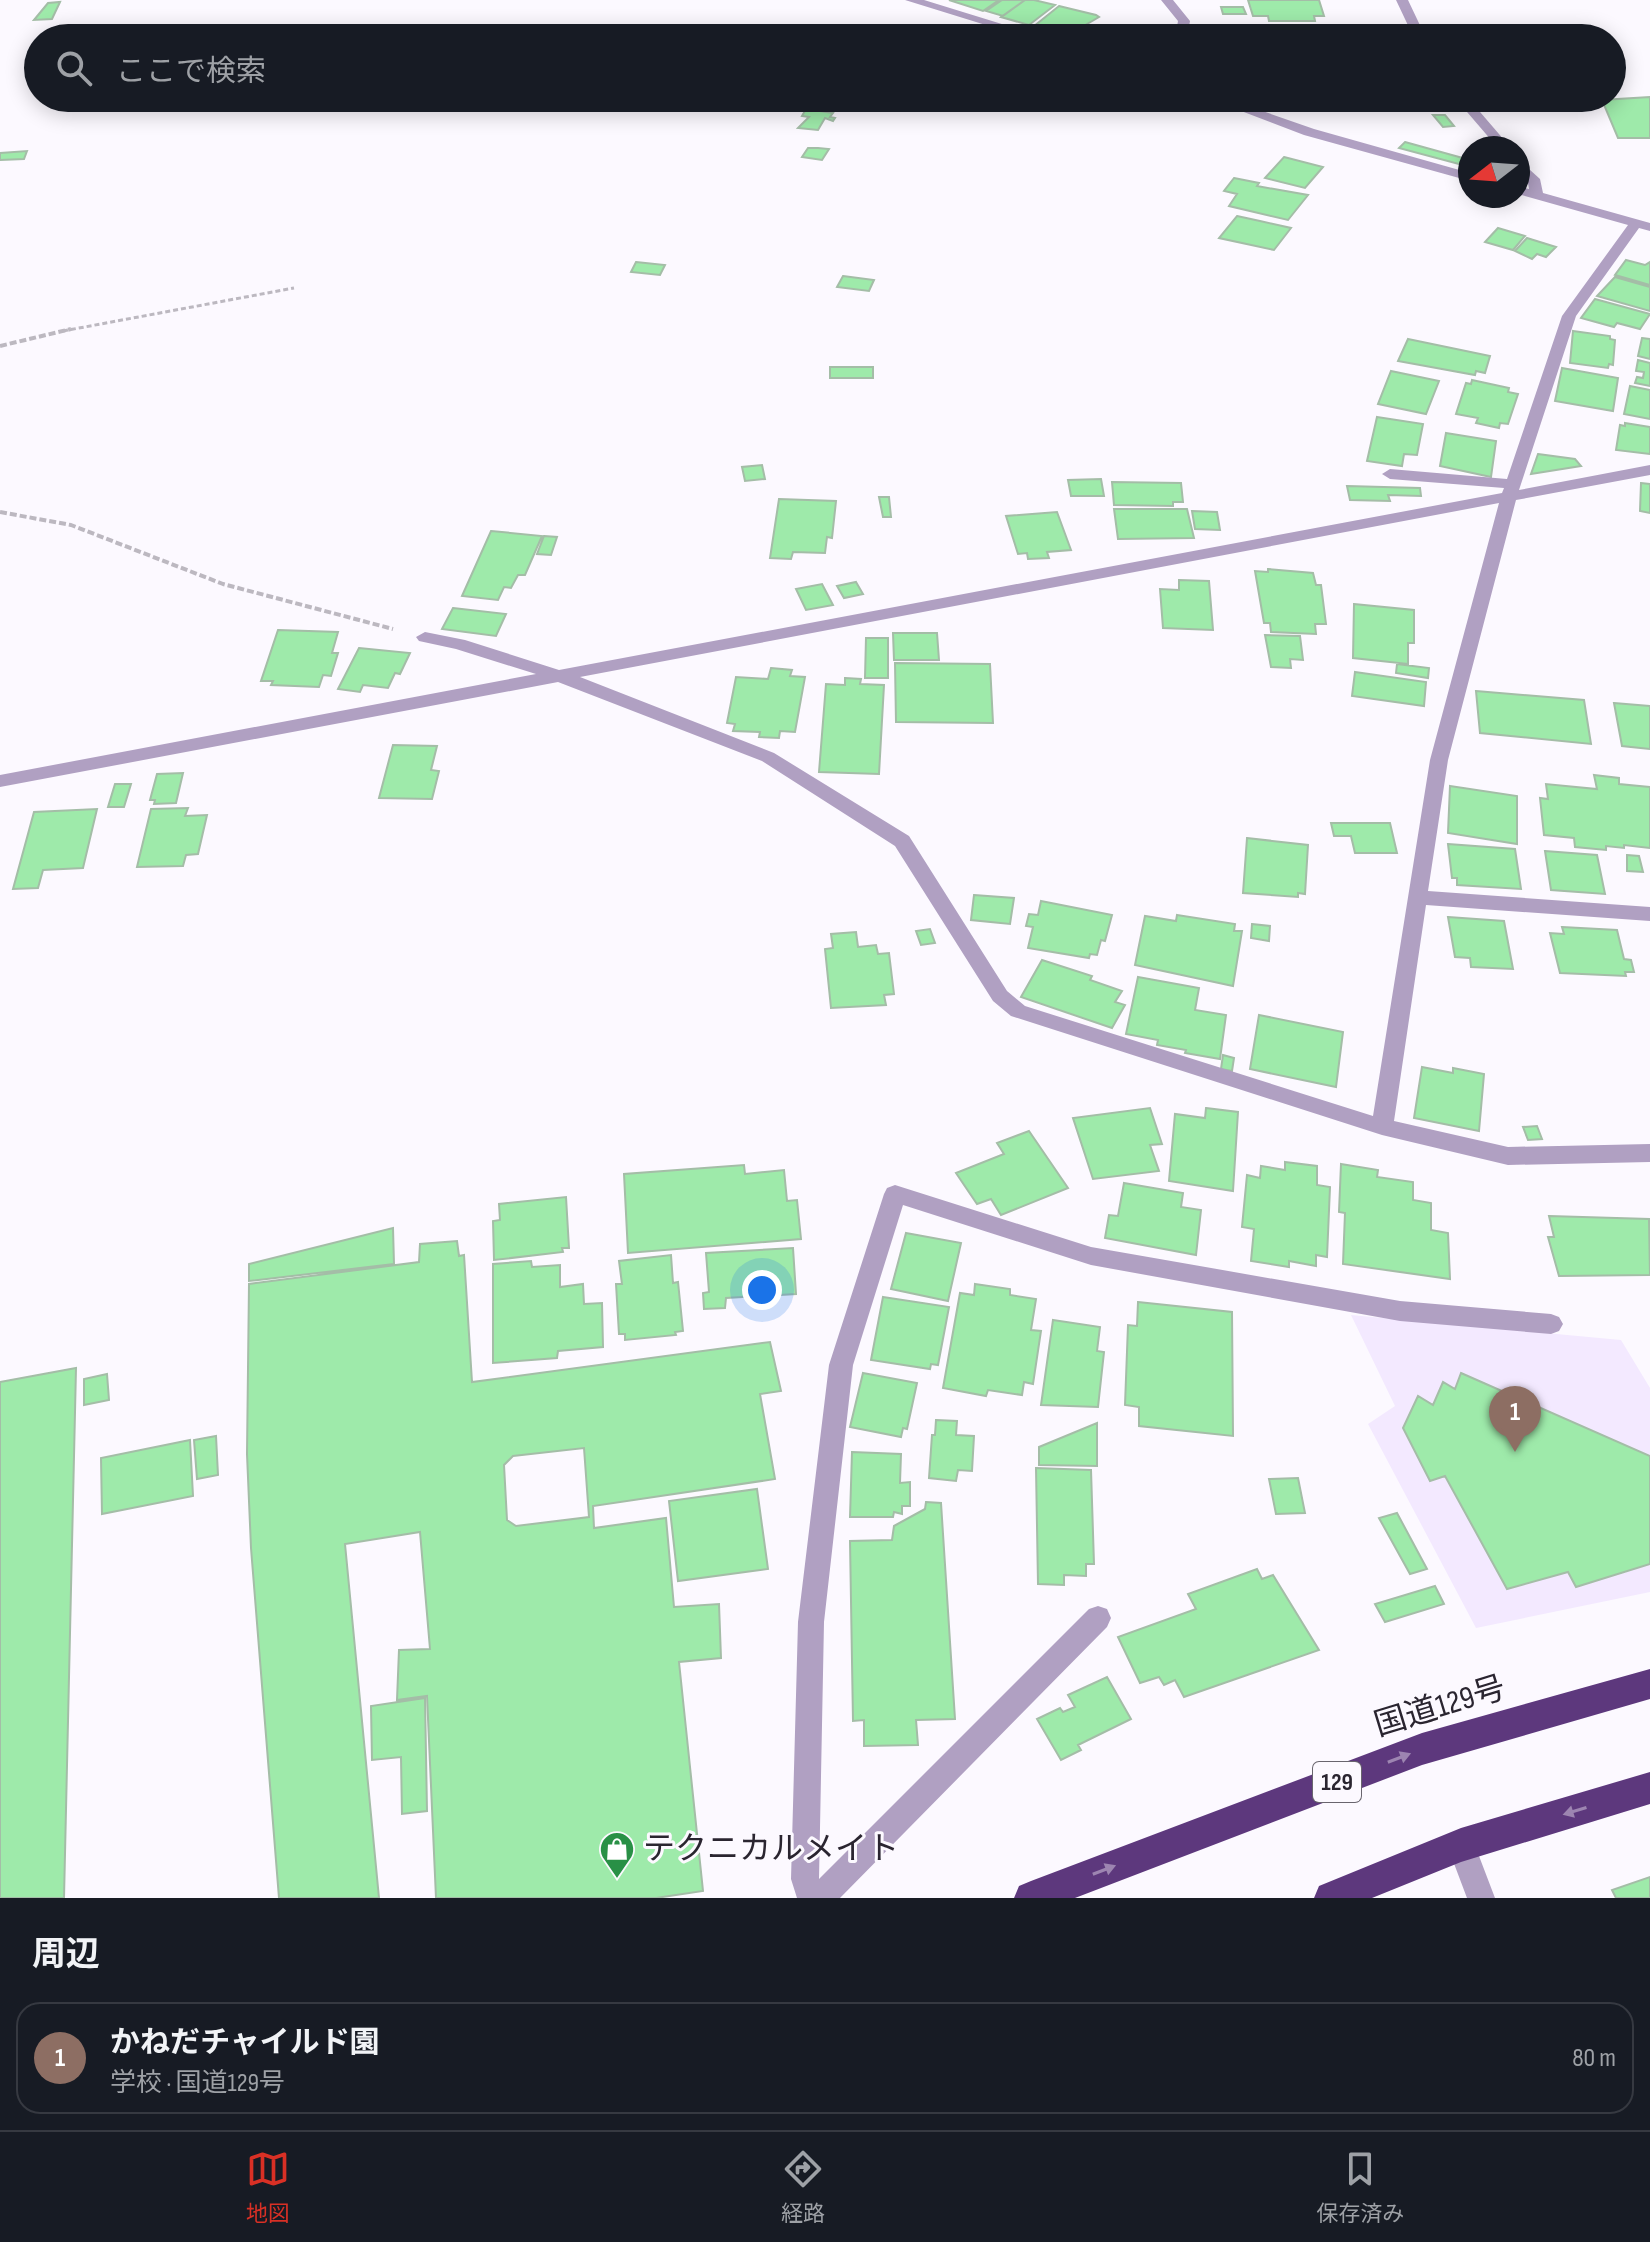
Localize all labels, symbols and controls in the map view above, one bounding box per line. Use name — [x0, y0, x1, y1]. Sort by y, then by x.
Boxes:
search box — [24, 24, 1626, 112]
icon: search — [52, 46, 96, 90]
text: ここで検索 — [116, 54, 266, 90]
north arrow — [1458, 136, 1530, 208]
your location — [742, 1270, 782, 1310]
pin: 1 — [1489, 1386, 1541, 1452]
street label: 国道129号 — [1370, 1669, 1510, 1745]
one-way arrow — [1388, 1751, 1412, 1764]
road number: 129 — [1313, 1762, 1361, 1802]
one-way arrow — [1563, 1805, 1587, 1818]
shop icon: テクニカルメイト — [598, 1830, 636, 1880]
place label: テクニカルメイト — [643, 1830, 899, 1869]
one-way arrow — [1092, 1863, 1116, 1876]
text: 周辺 — [32, 1934, 100, 1975]
text: かねだチャイルド園 — [110, 2025, 380, 2061]
text: 1 — [55, 2043, 65, 2074]
text: 80 m — [1572, 2043, 1616, 2074]
text: 学校 · 国道129号 — [110, 2068, 285, 2099]
tab: 地図 — [246, 2147, 290, 2228]
tab: 経路 — [781, 2147, 825, 2228]
tab: 保存済み — [1316, 2147, 1404, 2228]

